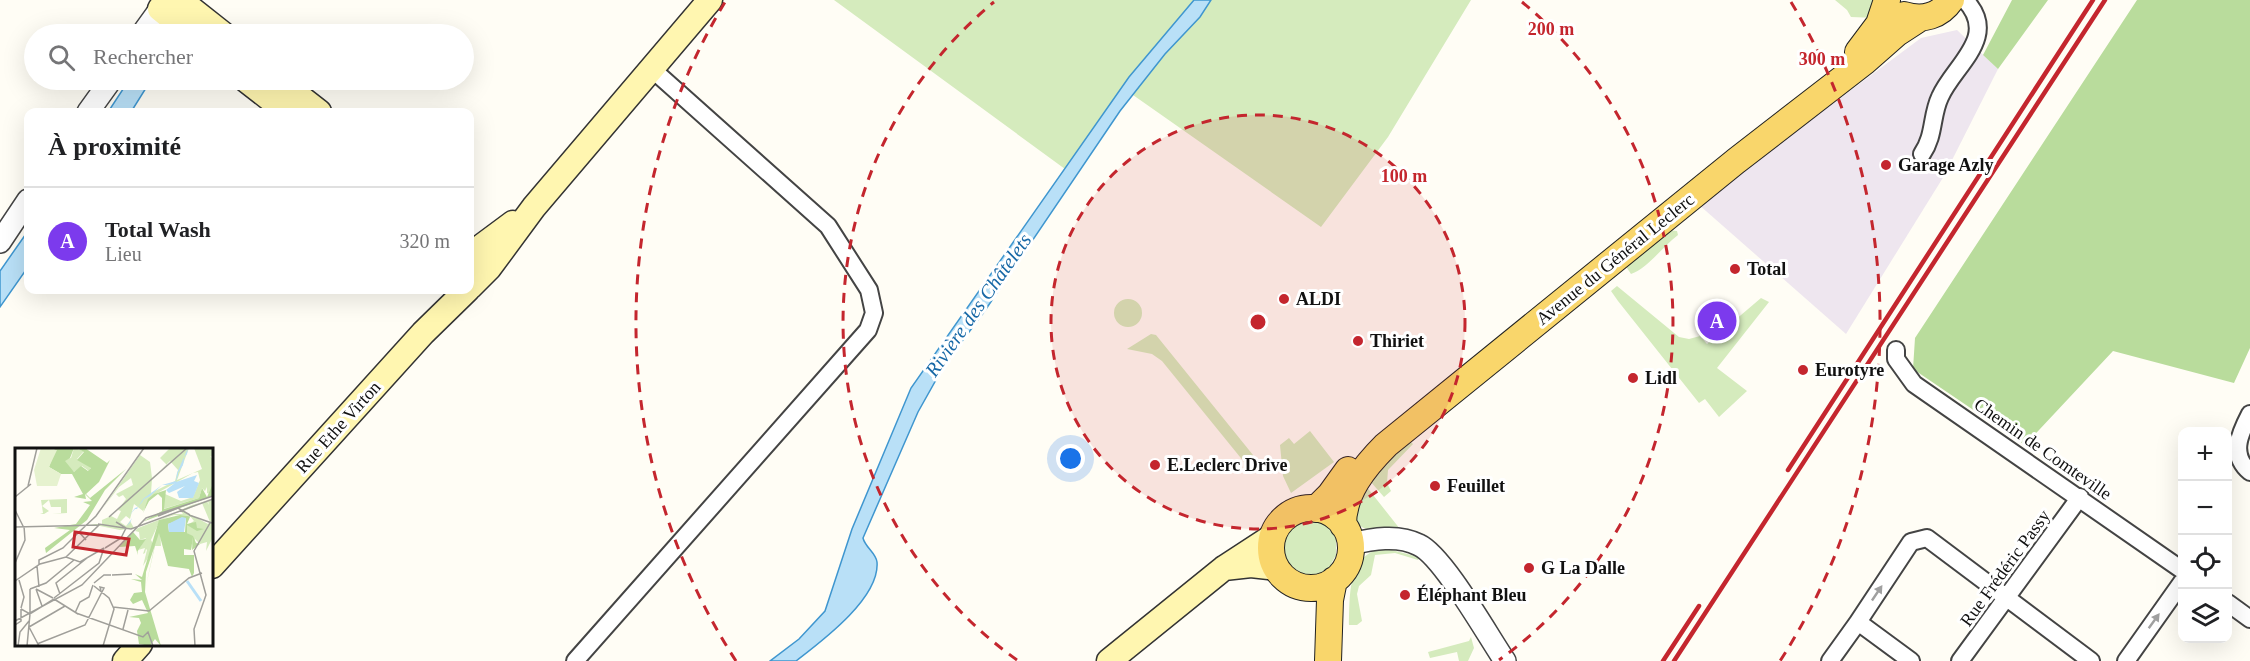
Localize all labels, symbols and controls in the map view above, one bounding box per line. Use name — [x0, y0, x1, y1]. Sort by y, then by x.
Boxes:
text: 200 m — [1528, 19, 1574, 39]
search box — [24, 24, 474, 90]
icon: search — [45, 41, 78, 74]
text: Rechercher — [93, 44, 193, 69]
text: 300 m — [1799, 49, 1845, 69]
text: À proximité — [48, 132, 181, 161]
place label: Garage Azly — [1898, 155, 1993, 175]
marker: Garage Azly — [1879, 158, 1893, 172]
text: 100 m — [1381, 166, 1427, 186]
street label: Avenue du Général Leclerc — [1532, 189, 1698, 329]
text: Total Wash — [105, 217, 211, 242]
water label: Rivière des Châtelets — [920, 229, 1036, 381]
text: A — [60, 230, 75, 252]
text: 320 m — [399, 230, 450, 252]
text: Lieu — [105, 243, 142, 265]
place label: Total — [1747, 259, 1786, 279]
marker: Total — [1728, 262, 1742, 276]
place label: ALDI — [1296, 289, 1341, 309]
marker: ALDI — [1277, 292, 1291, 306]
pin: A — [1698, 298, 1736, 344]
centre of rings — [1248, 312, 1268, 332]
place label: Thiriet — [1370, 331, 1424, 351]
marker: Thiriet — [1351, 334, 1365, 348]
place label: Eurotyre — [1815, 360, 1884, 380]
marker: Eurotyre — [1796, 363, 1810, 377]
place label: Lidl — [1645, 368, 1677, 388]
marker: Lidl — [1626, 371, 1640, 385]
street label: Rue Ethe Virton — [292, 377, 384, 477]
street label: Chemin de Comteville — [1971, 394, 2115, 504]
map controls — [2178, 427, 2232, 643]
button: + — [2178, 427, 2232, 481]
your location — [1056, 444, 1085, 473]
inset map — [15, 448, 213, 646]
place label: E.Leclerc Drive — [1167, 455, 1288, 475]
marker: E.Leclerc Drive — [1148, 458, 1162, 472]
place label: Feuillet — [1447, 476, 1505, 496]
marker: Feuillet — [1428, 479, 1442, 493]
button: − — [2178, 481, 2232, 535]
street label: Rue Frédéric Passy — [1956, 506, 2054, 630]
button: locate — [2178, 535, 2232, 589]
place label: G La Dalle — [1541, 558, 1625, 578]
marker: G La Dalle — [1522, 561, 1536, 575]
place label: Éléphant Bleu — [1417, 584, 1527, 605]
one-way arrow — [1871, 585, 1882, 601]
marker: Éléphant Bleu — [1398, 588, 1412, 602]
button: layers — [2178, 589, 2232, 643]
one-way arrow — [2148, 614, 2160, 630]

